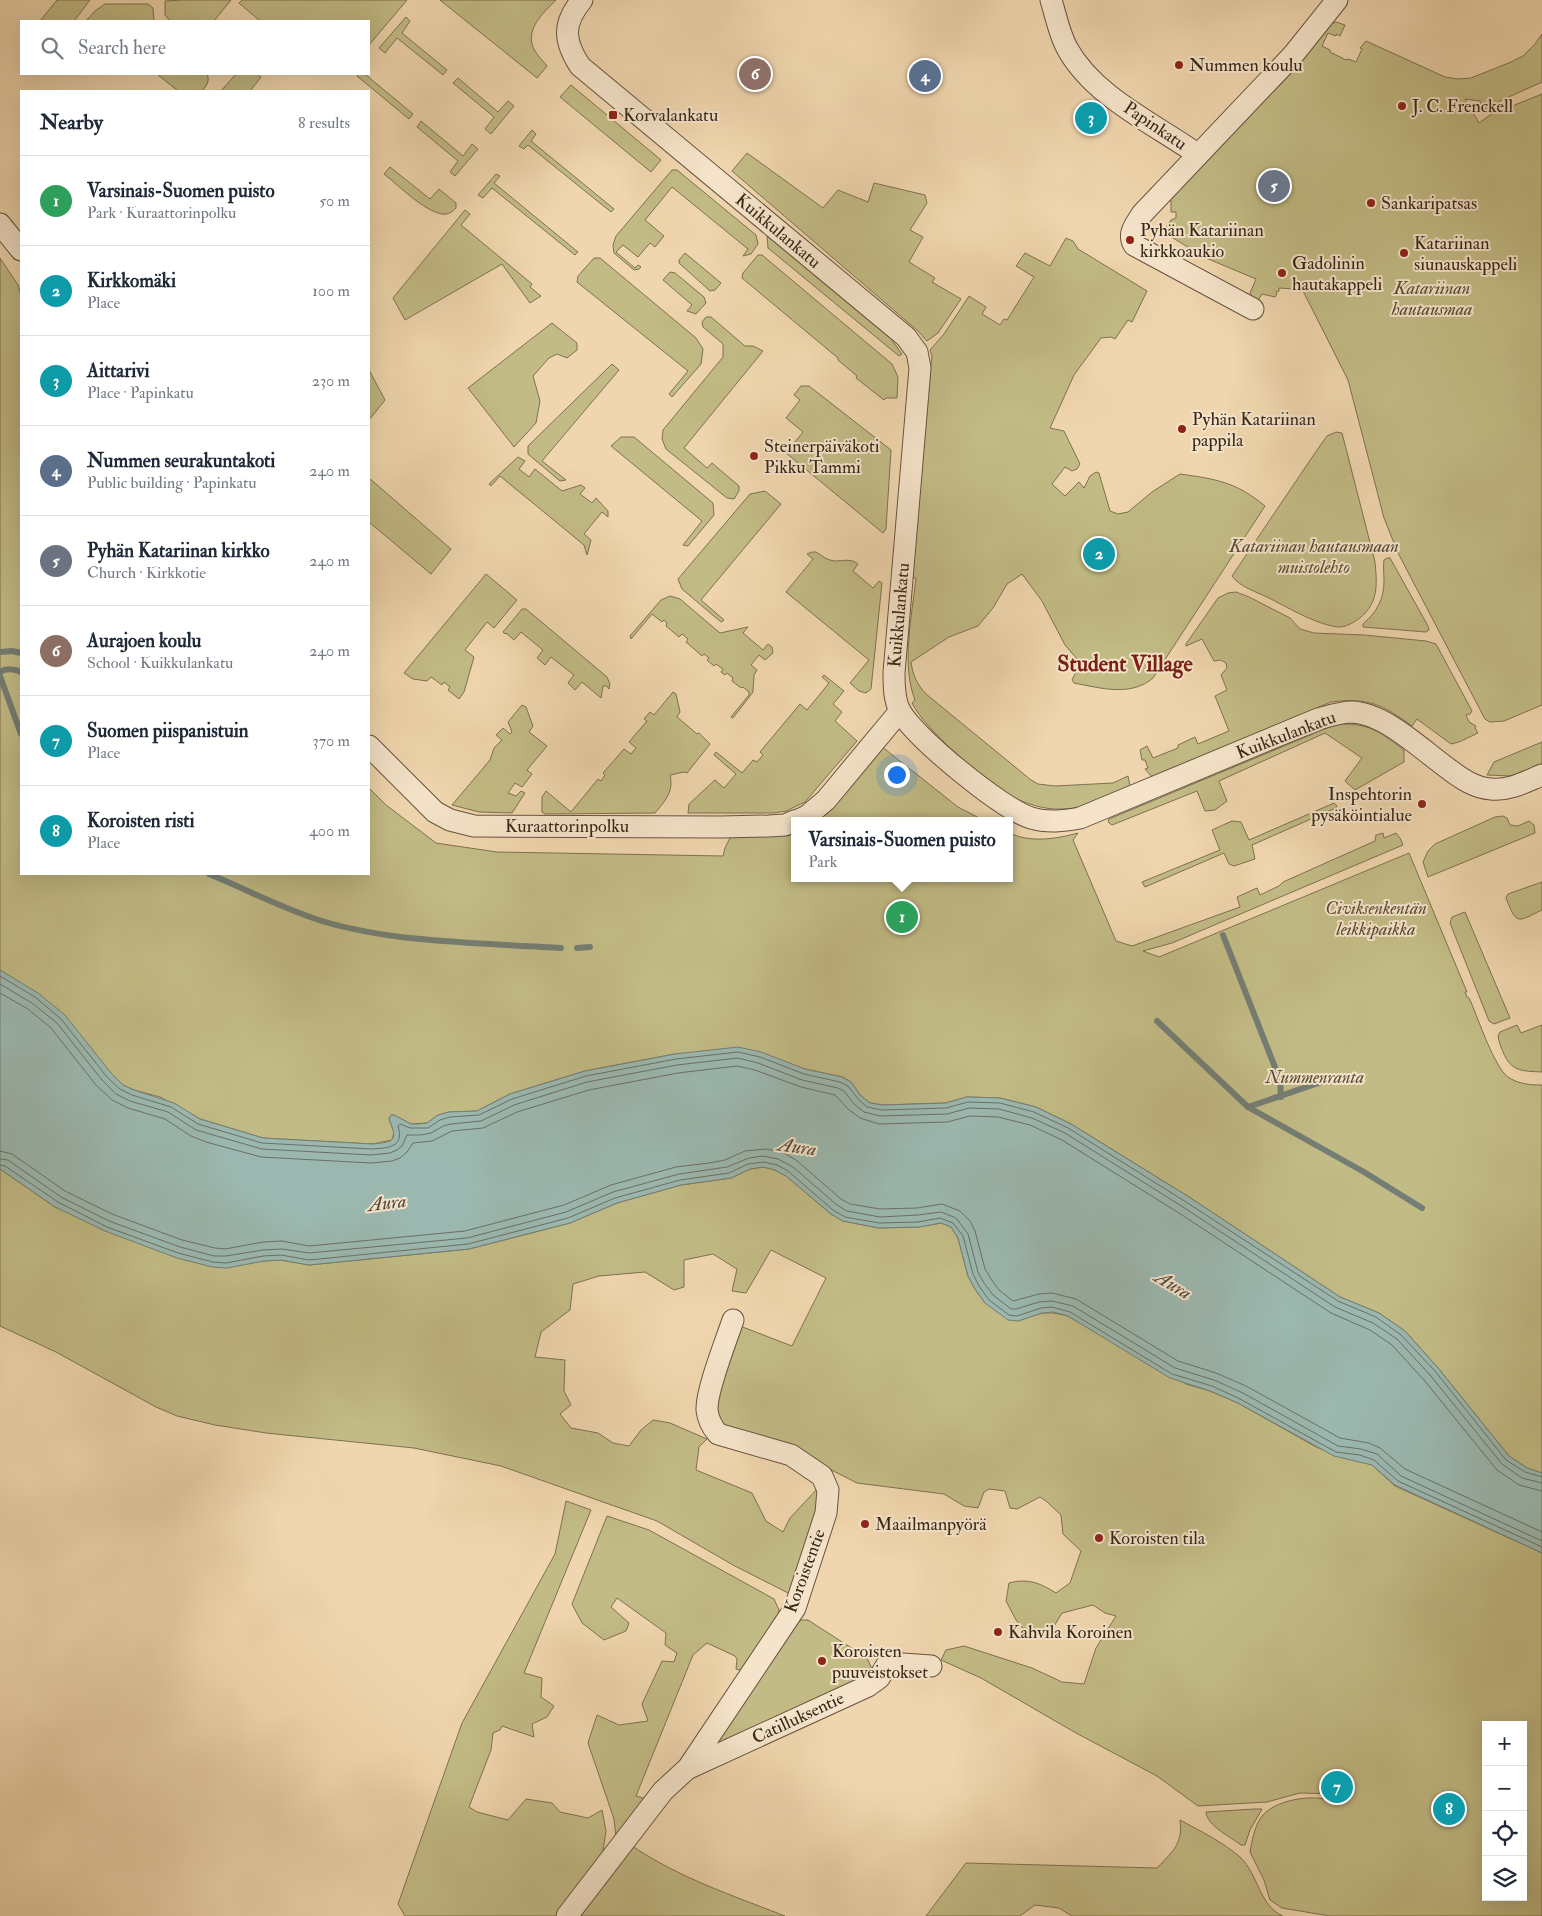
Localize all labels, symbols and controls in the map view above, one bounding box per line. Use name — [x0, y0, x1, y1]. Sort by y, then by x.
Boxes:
search box — [20, 20, 370, 75]
icon: search — [38, 34, 66, 62]
text: Search here — [78, 36, 166, 60]
place label: Nummen koulu — [1189, 54, 1303, 77]
pin: 6 — [739, 55, 771, 93]
pin: 4 — [909, 57, 941, 95]
marker: Nummen koulu — [1173, 59, 1185, 71]
place label: J. C. Frenckell — [1411, 95, 1514, 118]
street label: Papinkatu — [1119, 96, 1191, 156]
pin: 3 — [1075, 99, 1107, 137]
marker: J. C. Frenckell — [1396, 100, 1408, 112]
place label: Korvalankatu — [623, 104, 718, 127]
text: Nearby — [40, 109, 103, 136]
marker: Korvalankatu — [607, 109, 619, 121]
text: 8 results — [298, 113, 350, 133]
pin: 5 — [1258, 167, 1290, 205]
text: Varsinais-Suomen puisto — [87, 179, 275, 203]
street label: Kuikkulankatu — [730, 188, 826, 274]
text: 1 — [53, 191, 59, 211]
text: 50 m — [319, 191, 350, 211]
place label: Sankaripatsas — [1381, 192, 1477, 215]
marker: Sankaripatsas — [1365, 197, 1377, 209]
text: Park · Kuraattorinpolku — [87, 203, 236, 223]
place label: Pyhän Katariinan kirkkoaukio — [1140, 219, 1264, 263]
place label: Katariinan siunauskappeli — [1414, 232, 1518, 276]
marker: Pyhän Katariinan kirkkoaukio — [1124, 234, 1136, 246]
marker: Katariinan siunauskappeli — [1398, 247, 1410, 259]
place label: Gadolinin hautakappeli — [1292, 252, 1383, 296]
marker: Gadolinin hautakappeli — [1276, 267, 1288, 279]
text: Kirkkomäki — [87, 269, 176, 293]
park label: Katariinan hautausmaa — [1391, 277, 1472, 321]
text: 2 — [52, 281, 60, 301]
text: 100 m — [312, 281, 350, 301]
text: Place — [87, 293, 120, 313]
text: Aittarivi — [87, 359, 149, 383]
text: 3 — [53, 371, 59, 391]
text: 230 m — [312, 371, 350, 391]
text: Place · Papinkatu — [87, 383, 194, 403]
place label: Pyhän Katariinan pappila — [1191, 408, 1316, 452]
marker: Pyhän Katariinan pappila — [1176, 423, 1188, 435]
place label: Steinerpäiväkoti Pikku Tammi — [764, 435, 880, 479]
text: Nummen seurakuntakoti — [87, 449, 275, 473]
marker: Steinerpäiväkoti Pikku Tammi — [748, 450, 760, 462]
text: 4 — [52, 461, 60, 481]
text: 240 m — [309, 461, 350, 481]
text: Public building · Papinkatu — [87, 473, 257, 493]
pin: 2 — [1083, 535, 1115, 573]
park label: Katariinan hautausmaan muistolehto — [1228, 535, 1399, 579]
text: Pyhän Katariinan kirkko — [87, 539, 270, 563]
text: 5 — [52, 551, 60, 571]
text: 240 m — [309, 551, 350, 571]
street label: Kuikkulankatu — [883, 562, 915, 668]
text: Church · Kirkkotie — [87, 563, 206, 583]
text: Aurajoen koulu — [87, 629, 201, 653]
text: 6 — [52, 641, 60, 661]
text: 240 m — [309, 641, 350, 661]
district label: Student Village — [1057, 650, 1194, 679]
text: School · Kuikkulankatu — [87, 653, 233, 673]
street label: Kuikkulankatu — [1233, 705, 1339, 765]
text: Suomen piispanistuin — [87, 719, 249, 743]
text: 7 — [52, 731, 60, 751]
text: 370 m — [313, 731, 350, 751]
text: Place — [87, 743, 120, 763]
your location — [884, 762, 910, 788]
place label: Inspehtorin pysäköintialue — [1310, 783, 1412, 827]
marker: Inspehtorin pysäköintialue — [1416, 798, 1428, 810]
text: Koroisten risti — [87, 809, 195, 833]
street label: Kuraattorinpolku — [505, 815, 629, 838]
popup — [791, 817, 1013, 882]
text: 8 — [52, 821, 60, 841]
text: 400 m — [309, 821, 350, 841]
text: Varsinais-Suomen puisto — [808, 828, 996, 852]
text: Place — [87, 833, 120, 853]
text: Park — [808, 852, 837, 872]
park label: Civiksenkentän leikkipaikka — [1325, 897, 1427, 941]
pin: 1 — [886, 898, 918, 936]
park label: Nummenranta — [1265, 1066, 1364, 1089]
water label: Aura — [774, 1132, 818, 1162]
water label: Aura — [364, 1189, 408, 1218]
water label: Aura — [1148, 1264, 1196, 1305]
place label: Maailmanpyörä — [875, 1513, 987, 1536]
marker: Maailmanpyörä — [859, 1518, 871, 1530]
street label: Koroistentie — [779, 1525, 831, 1616]
place label: Koroisten tila — [1109, 1527, 1206, 1550]
marker: Koroisten tila — [1093, 1532, 1105, 1544]
place label: Kahvila Koroinen — [1008, 1621, 1133, 1644]
marker: Kahvila Koroinen — [992, 1626, 1004, 1638]
place label: Koroisten puuveistokset — [831, 1640, 928, 1684]
marker: Koroisten puuveistokset — [816, 1655, 828, 1667]
street label: Catilluksentie — [748, 1686, 848, 1749]
map controls — [1482, 1721, 1527, 1901]
button: + — [1482, 1721, 1527, 1766]
button: − — [1482, 1766, 1527, 1811]
pin: 7 — [1321, 1768, 1353, 1806]
pin: 8 — [1433, 1790, 1465, 1828]
button: locate — [1482, 1811, 1527, 1856]
button: layers — [1482, 1856, 1527, 1901]

